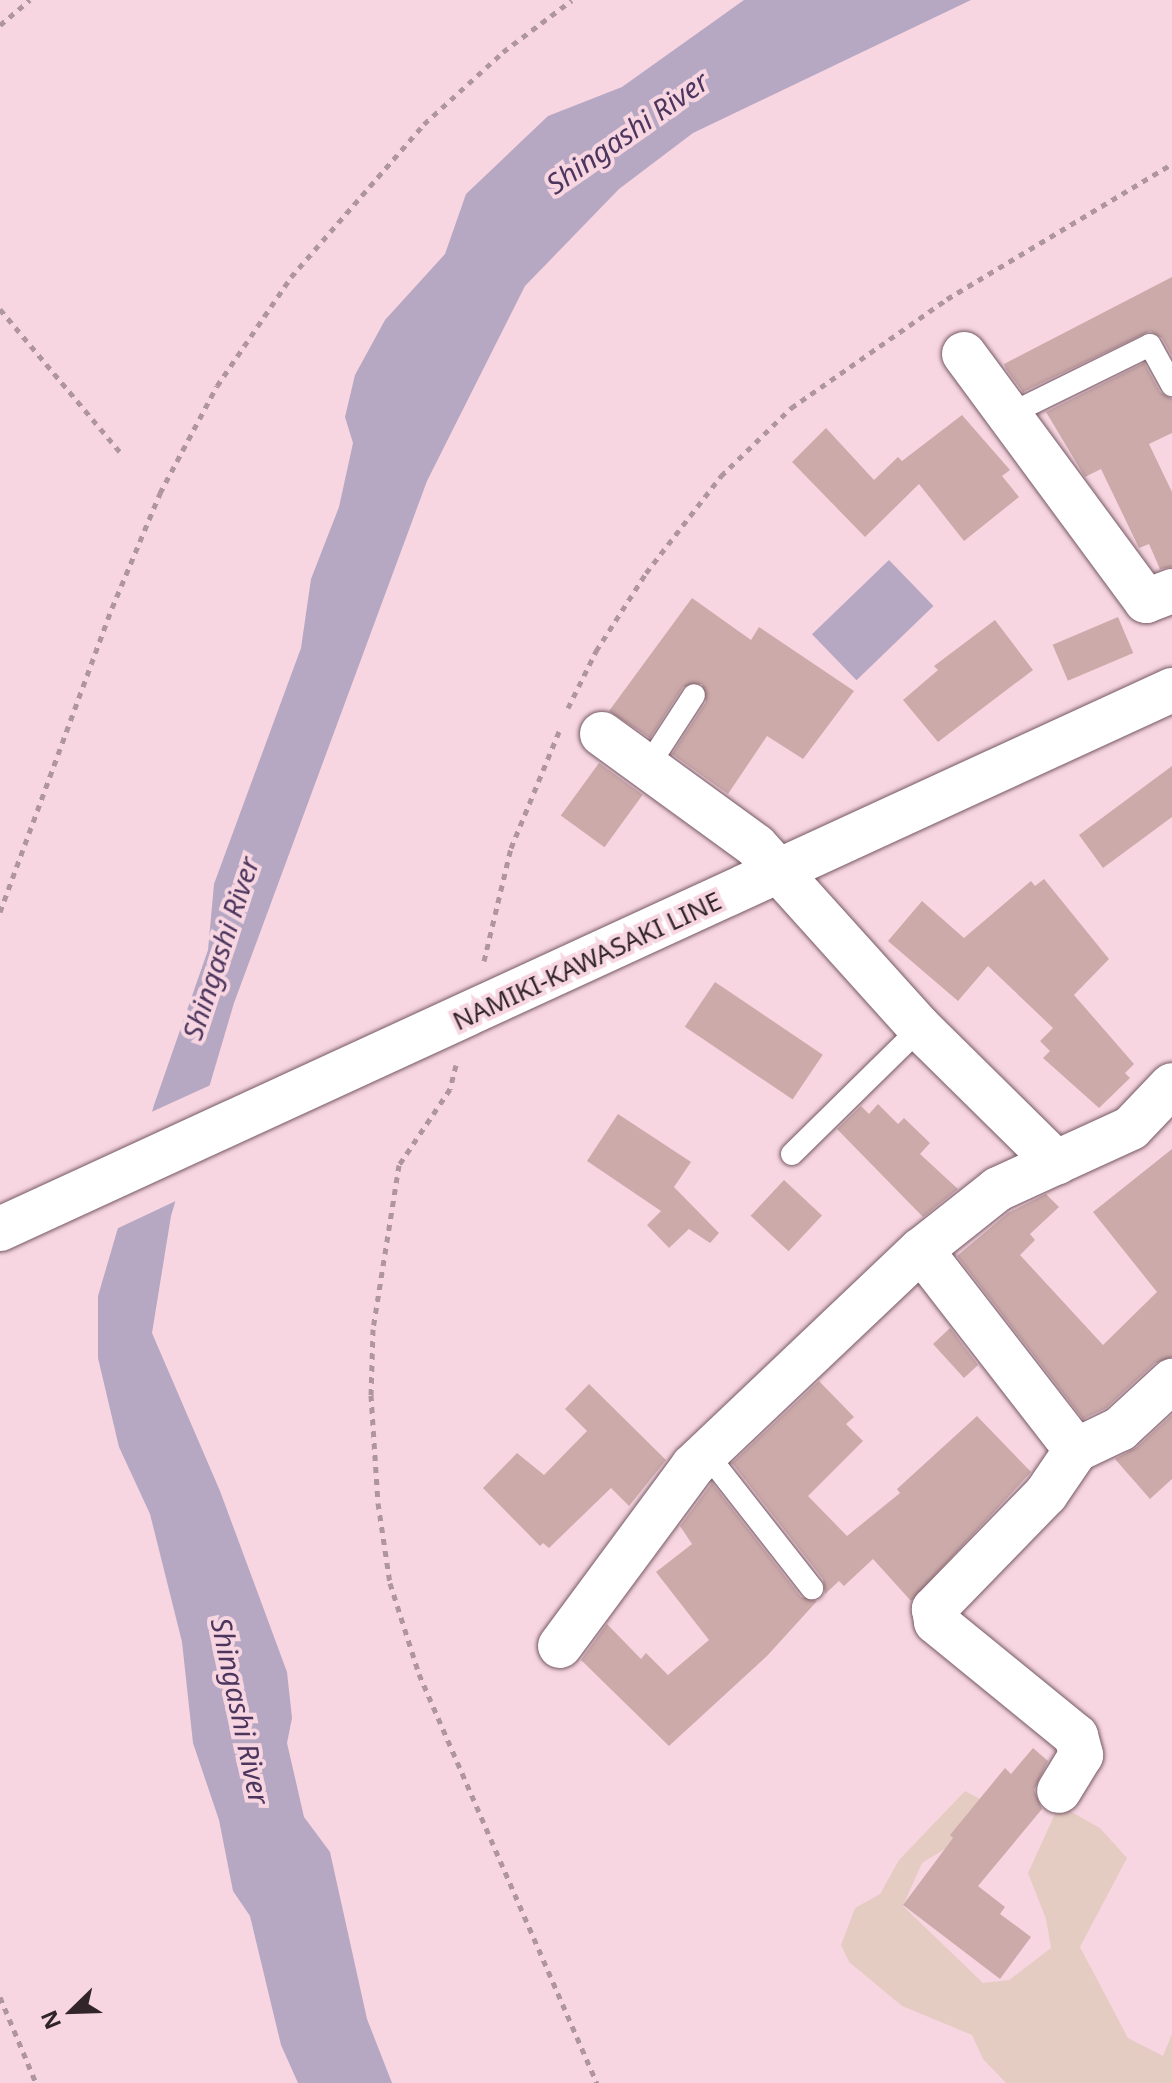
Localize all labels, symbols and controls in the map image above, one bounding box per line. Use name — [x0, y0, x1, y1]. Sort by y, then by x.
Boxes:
water label: Shingashi River — [539, 64, 715, 200]
water label: Shingashi River — [175, 852, 265, 1044]
street label: NAMIKI-KAWASAKI LINE — [448, 885, 726, 1037]
water label: Shingashi River — [205, 1614, 277, 1808]
north arrow — [32, 1971, 112, 2051]
text: N — [33, 2006, 67, 2034]

